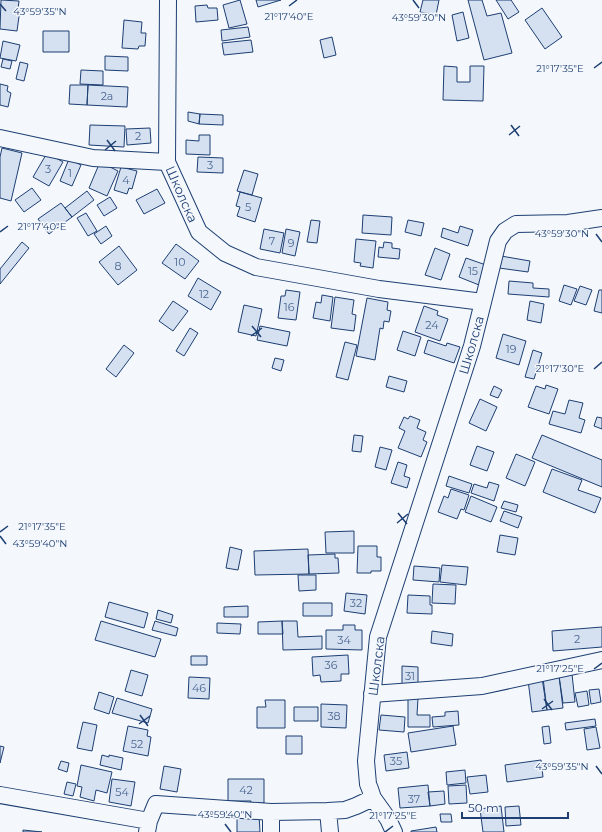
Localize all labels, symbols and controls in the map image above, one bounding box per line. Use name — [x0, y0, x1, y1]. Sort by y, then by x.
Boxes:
text: 43°59'35"N — [13, 5, 67, 18]
text: 21°17'40"E — [264, 10, 314, 23]
text: 43°59'30"N — [392, 11, 446, 24]
text: 21°17'35"E — [536, 62, 584, 75]
house number: 2a — [101, 89, 113, 103]
house number: 2 — [135, 129, 141, 143]
house number: 3 — [207, 158, 213, 172]
house number: 3 — [45, 162, 51, 176]
street label: Школска — [162, 163, 202, 225]
house number: 1 — [68, 166, 72, 180]
house number: 4 — [122, 173, 130, 187]
house number: 5 — [245, 200, 251, 214]
text: 21°17'40"E — [17, 220, 67, 233]
text: 43°59'30"N — [535, 227, 589, 240]
house number: 7 — [269, 234, 275, 248]
house number: 9 — [288, 236, 295, 250]
house number: 10 — [174, 255, 186, 269]
house number: 8 — [114, 259, 122, 273]
house number: 15 — [468, 264, 478, 278]
house number: 12 — [199, 287, 209, 301]
house number: 16 — [284, 300, 295, 314]
street label: Школска — [455, 314, 487, 376]
house number: 24 — [425, 318, 439, 332]
house number: 19 — [506, 342, 517, 356]
text: 21°17'30"E — [536, 362, 585, 375]
text: 21°17'35"E — [18, 520, 66, 533]
text: 43°59'40"N — [13, 537, 67, 550]
house number: 32 — [350, 596, 362, 610]
house number: 2 — [574, 632, 580, 646]
house number: 34 — [337, 633, 351, 647]
street label: Школска — [364, 635, 388, 697]
house number: 36 — [325, 658, 338, 672]
text: 21°17'25"E — [536, 662, 584, 675]
house number: 31 — [405, 669, 415, 683]
house number: 46 — [192, 681, 206, 695]
house number: 38 — [327, 709, 341, 723]
house number: 52 — [131, 737, 143, 751]
house number: 35 — [390, 754, 402, 768]
text: 43°59'35"N — [535, 760, 589, 773]
house number: 42 — [239, 783, 253, 797]
house number: 54 — [115, 785, 129, 799]
house number: 37 — [408, 792, 420, 806]
scale bar — [462, 794, 568, 820]
text: 50 m — [468, 800, 499, 815]
text: 43°59'40"N — [198, 808, 252, 821]
text: 21°17'25"E — [369, 809, 417, 822]

